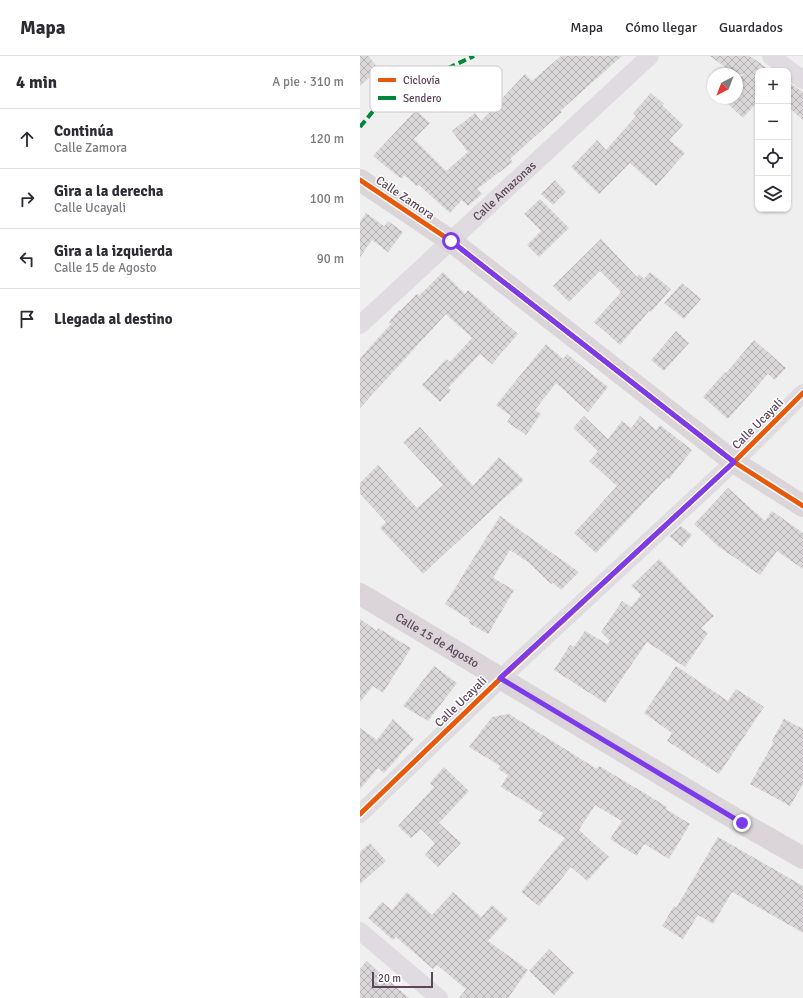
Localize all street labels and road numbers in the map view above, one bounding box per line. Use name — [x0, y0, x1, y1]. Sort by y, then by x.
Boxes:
street label: Calle Amazonas — [470, 158, 539, 224]
street label: Calle Zamora — [373, 173, 437, 223]
street label: Calle Ucayali — [729, 395, 787, 453]
street label: Calle 15 de Agosto — [393, 609, 482, 671]
street label: Calle Ucayali — [432, 673, 490, 731]

